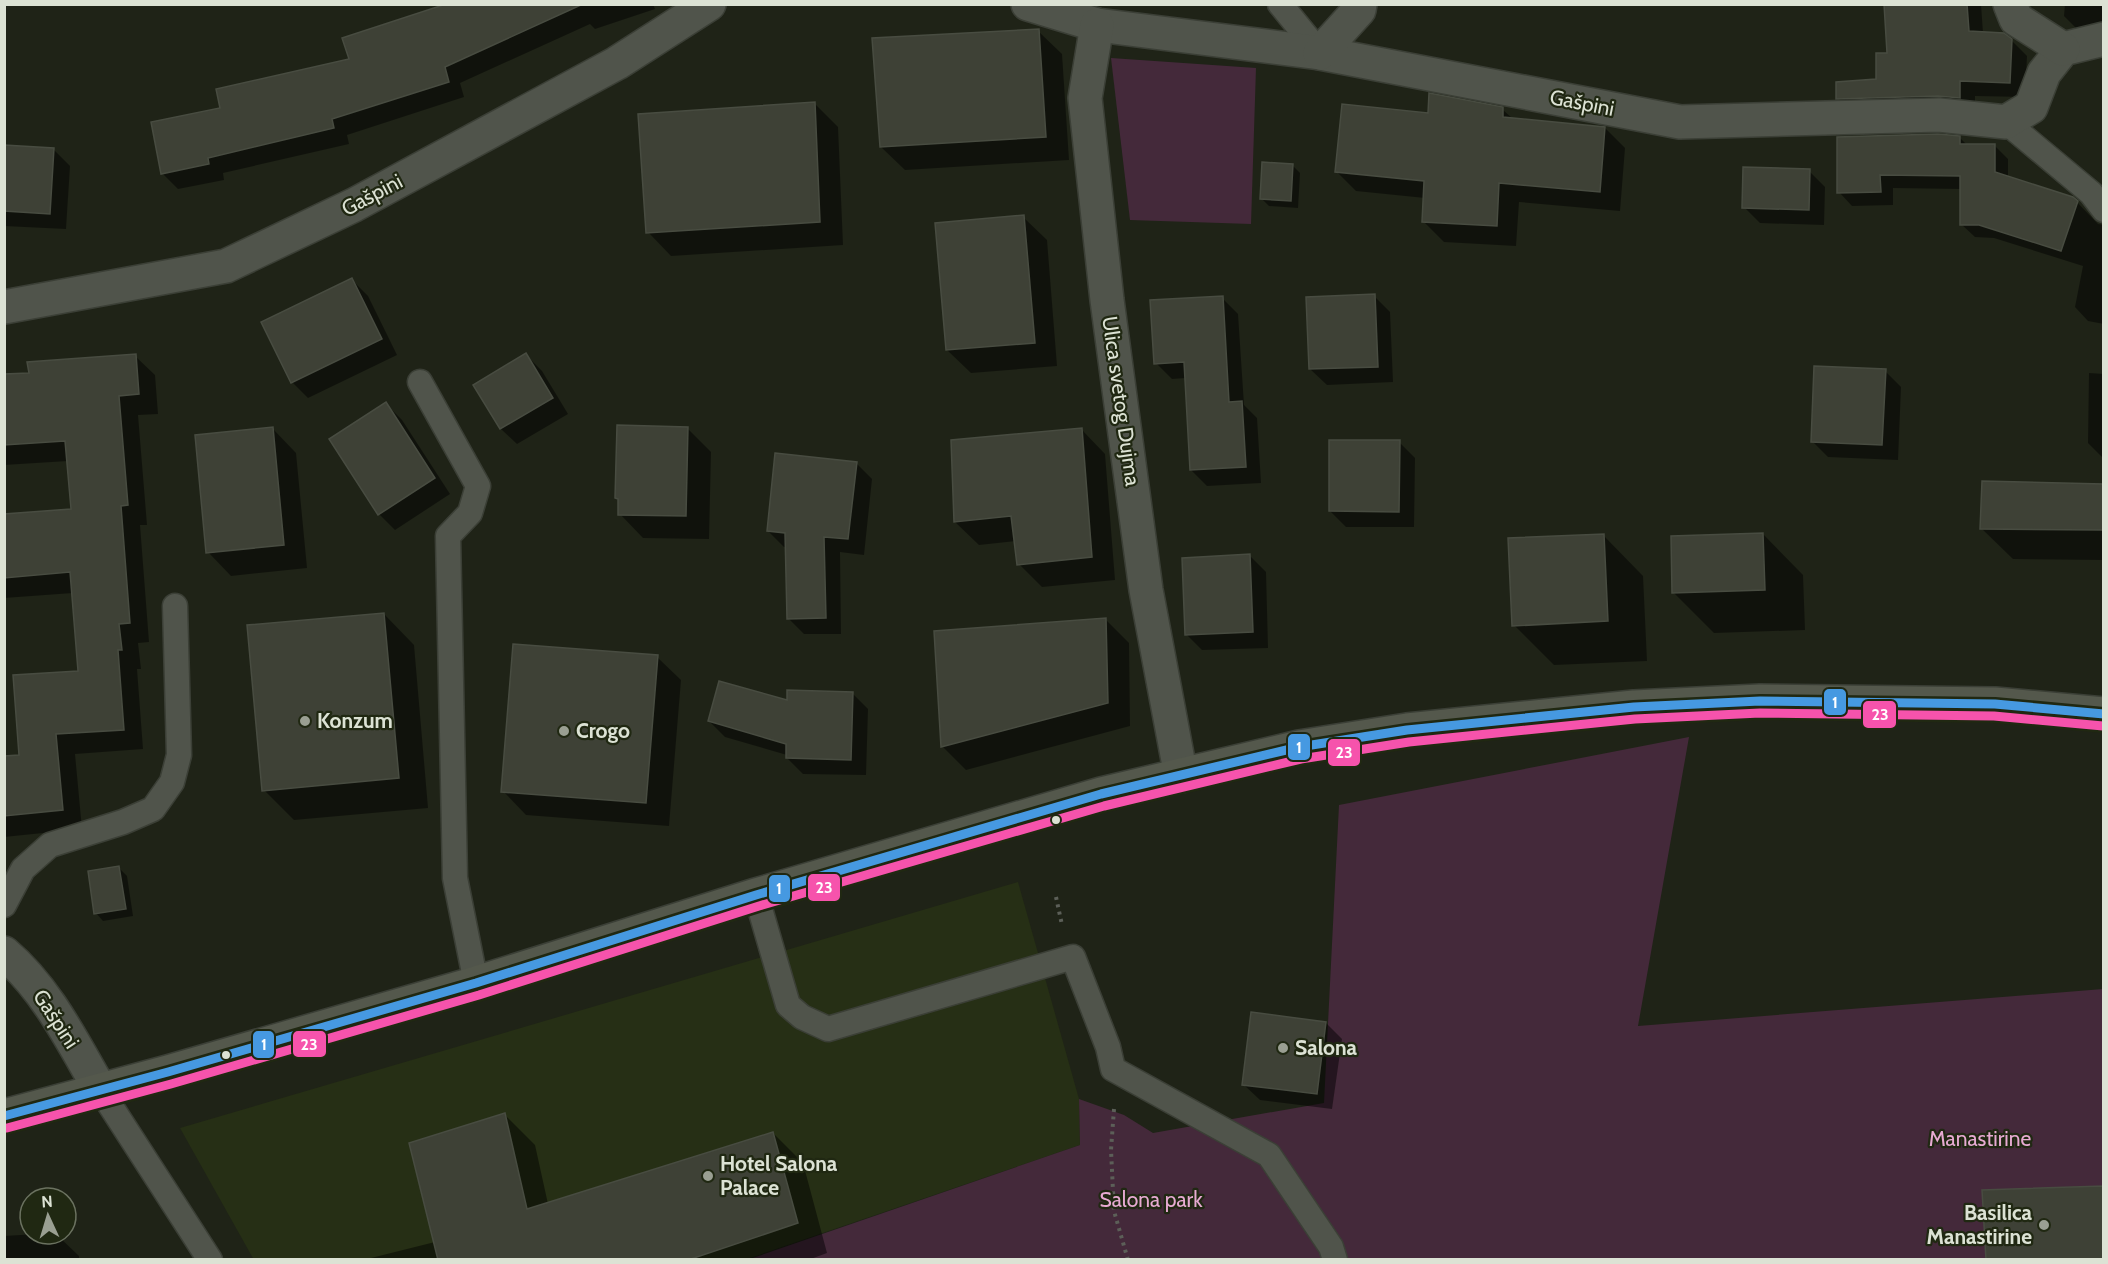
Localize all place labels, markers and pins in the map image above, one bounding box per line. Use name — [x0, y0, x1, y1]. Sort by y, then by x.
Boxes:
place label: Konzum — [317, 708, 393, 733]
marker: Konzum — [298, 714, 312, 728]
place label: Crogo — [576, 718, 630, 743]
marker: Crogo — [557, 724, 571, 738]
unlabelled marker — [1050, 814, 1062, 826]
place label: Salona — [1295, 1035, 1358, 1060]
marker: Salona — [1276, 1041, 1290, 1055]
unlabelled marker — [220, 1049, 232, 1061]
place label: Hotel Salona Palace — [720, 1151, 838, 1200]
marker: Hotel Salona Palace — [701, 1169, 715, 1183]
place label: Basilica Manastirine — [1927, 1200, 2033, 1249]
marker: Basilica Manastirine — [2037, 1218, 2051, 1232]

